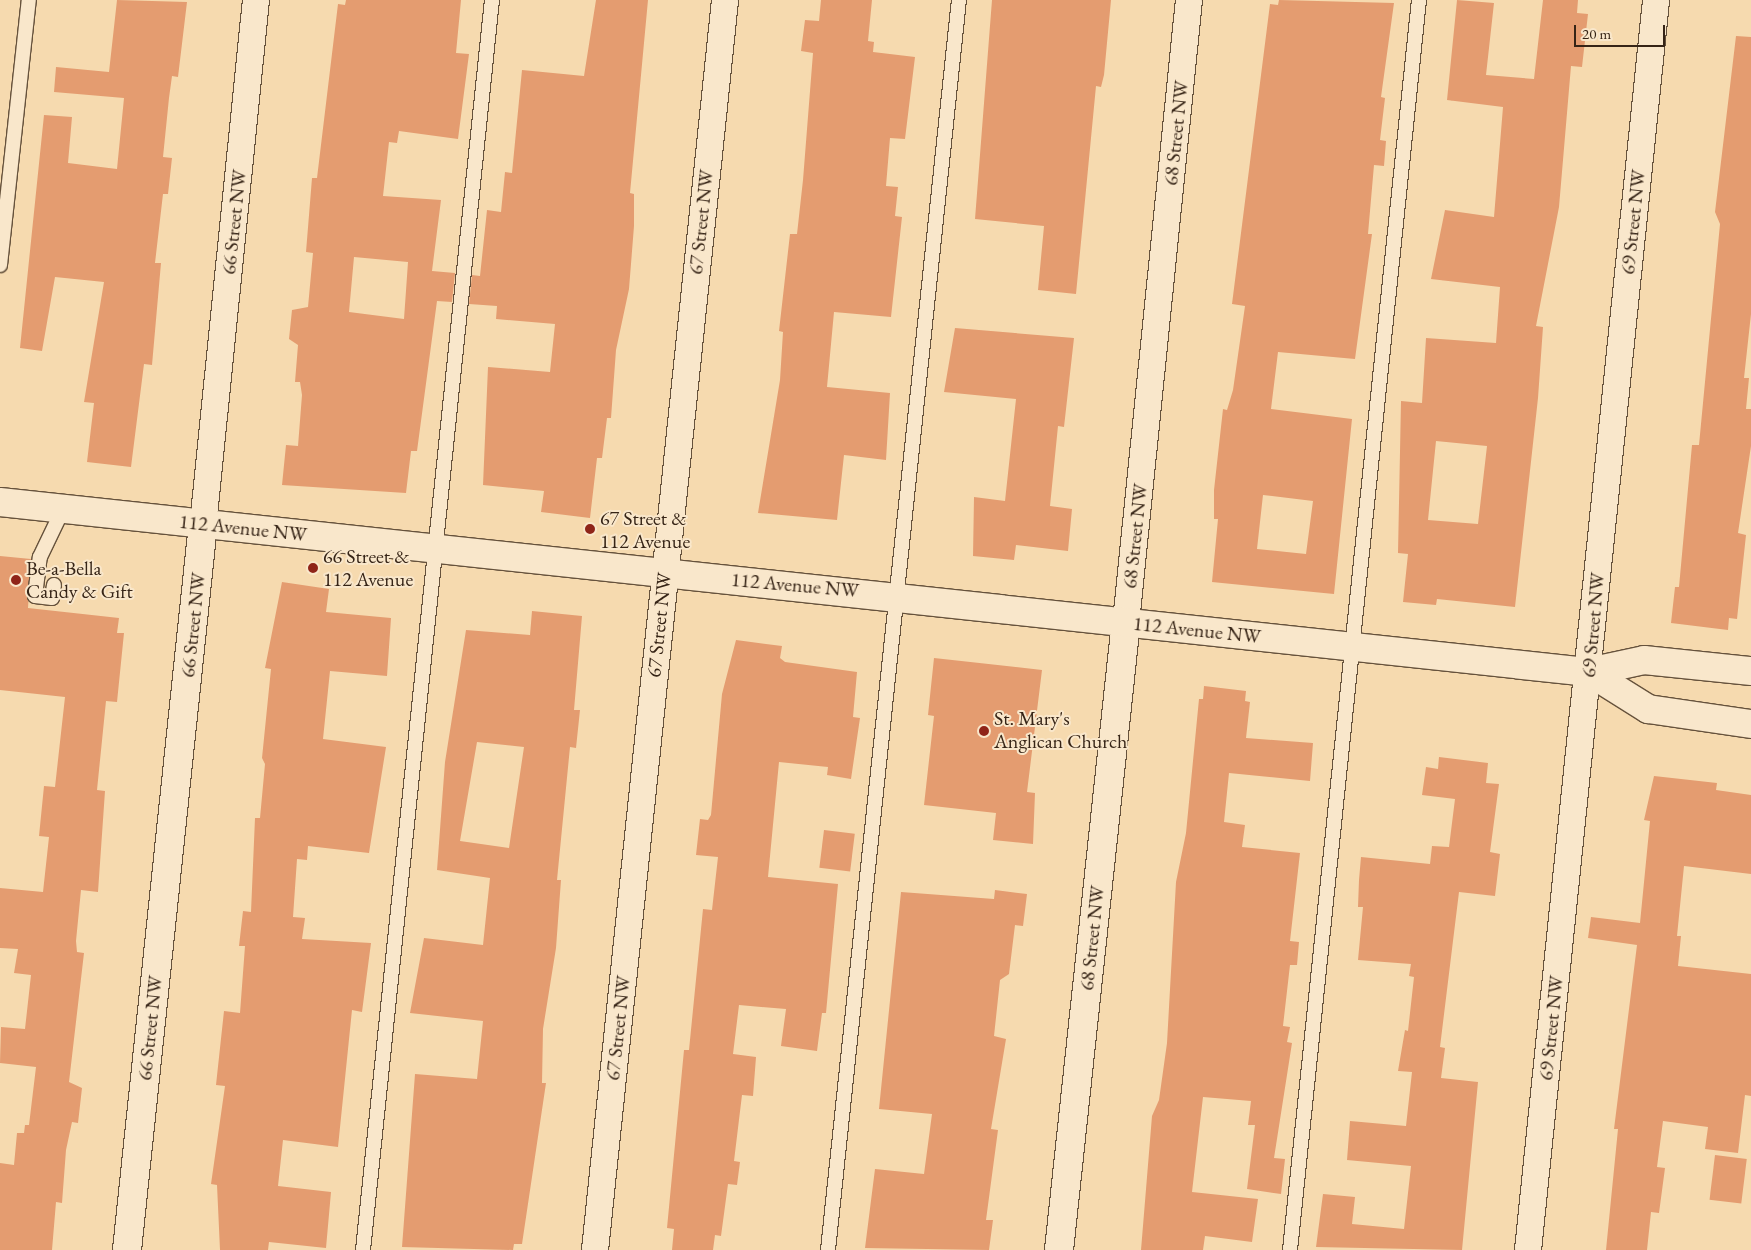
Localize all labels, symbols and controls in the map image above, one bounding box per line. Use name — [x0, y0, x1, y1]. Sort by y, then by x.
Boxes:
scale bar — [1576, 15, 1667, 47]
text: 20 m — [1582, 24, 1611, 43]
street label: 68 Street NW — [1159, 79, 1193, 187]
street label: 66 Street NW — [217, 168, 251, 276]
street label: 67 Street NW — [684, 168, 718, 276]
street label: 69 Street NW — [1616, 168, 1650, 276]
street label: 68 Street NW — [1118, 482, 1152, 590]
place label: 67 Street & 112 Avenue — [600, 506, 690, 553]
street label: 112 Avenue NW — [178, 509, 308, 547]
marker: 67 Street & 112 Avenue — [584, 523, 596, 535]
place label: 66 Street & 112 Avenue — [323, 544, 413, 591]
place label: Be-a-Bella Candy & Gift — [26, 556, 133, 603]
marker: 66 Street & 112 Avenue — [307, 562, 319, 574]
street label: 112 Avenue NW — [730, 567, 860, 603]
street label: 66 Street NW — [176, 571, 210, 679]
street label: 67 Street NW — [642, 571, 676, 679]
street label: 69 Street NW — [1576, 572, 1610, 678]
marker: Be-a-Bella Candy & Gift — [10, 574, 22, 586]
street label: 112 Avenue NW — [1132, 611, 1262, 649]
place label: St. Mary's Anglican Church — [994, 707, 1127, 754]
marker: St. Mary's Anglican Church — [978, 725, 990, 737]
street label: 68 Street NW — [1075, 884, 1109, 992]
street label: 66 Street NW — [133, 974, 167, 1082]
street label: 67 Street NW — [601, 974, 635, 1082]
street label: 69 Street NW — [1534, 974, 1568, 1082]

